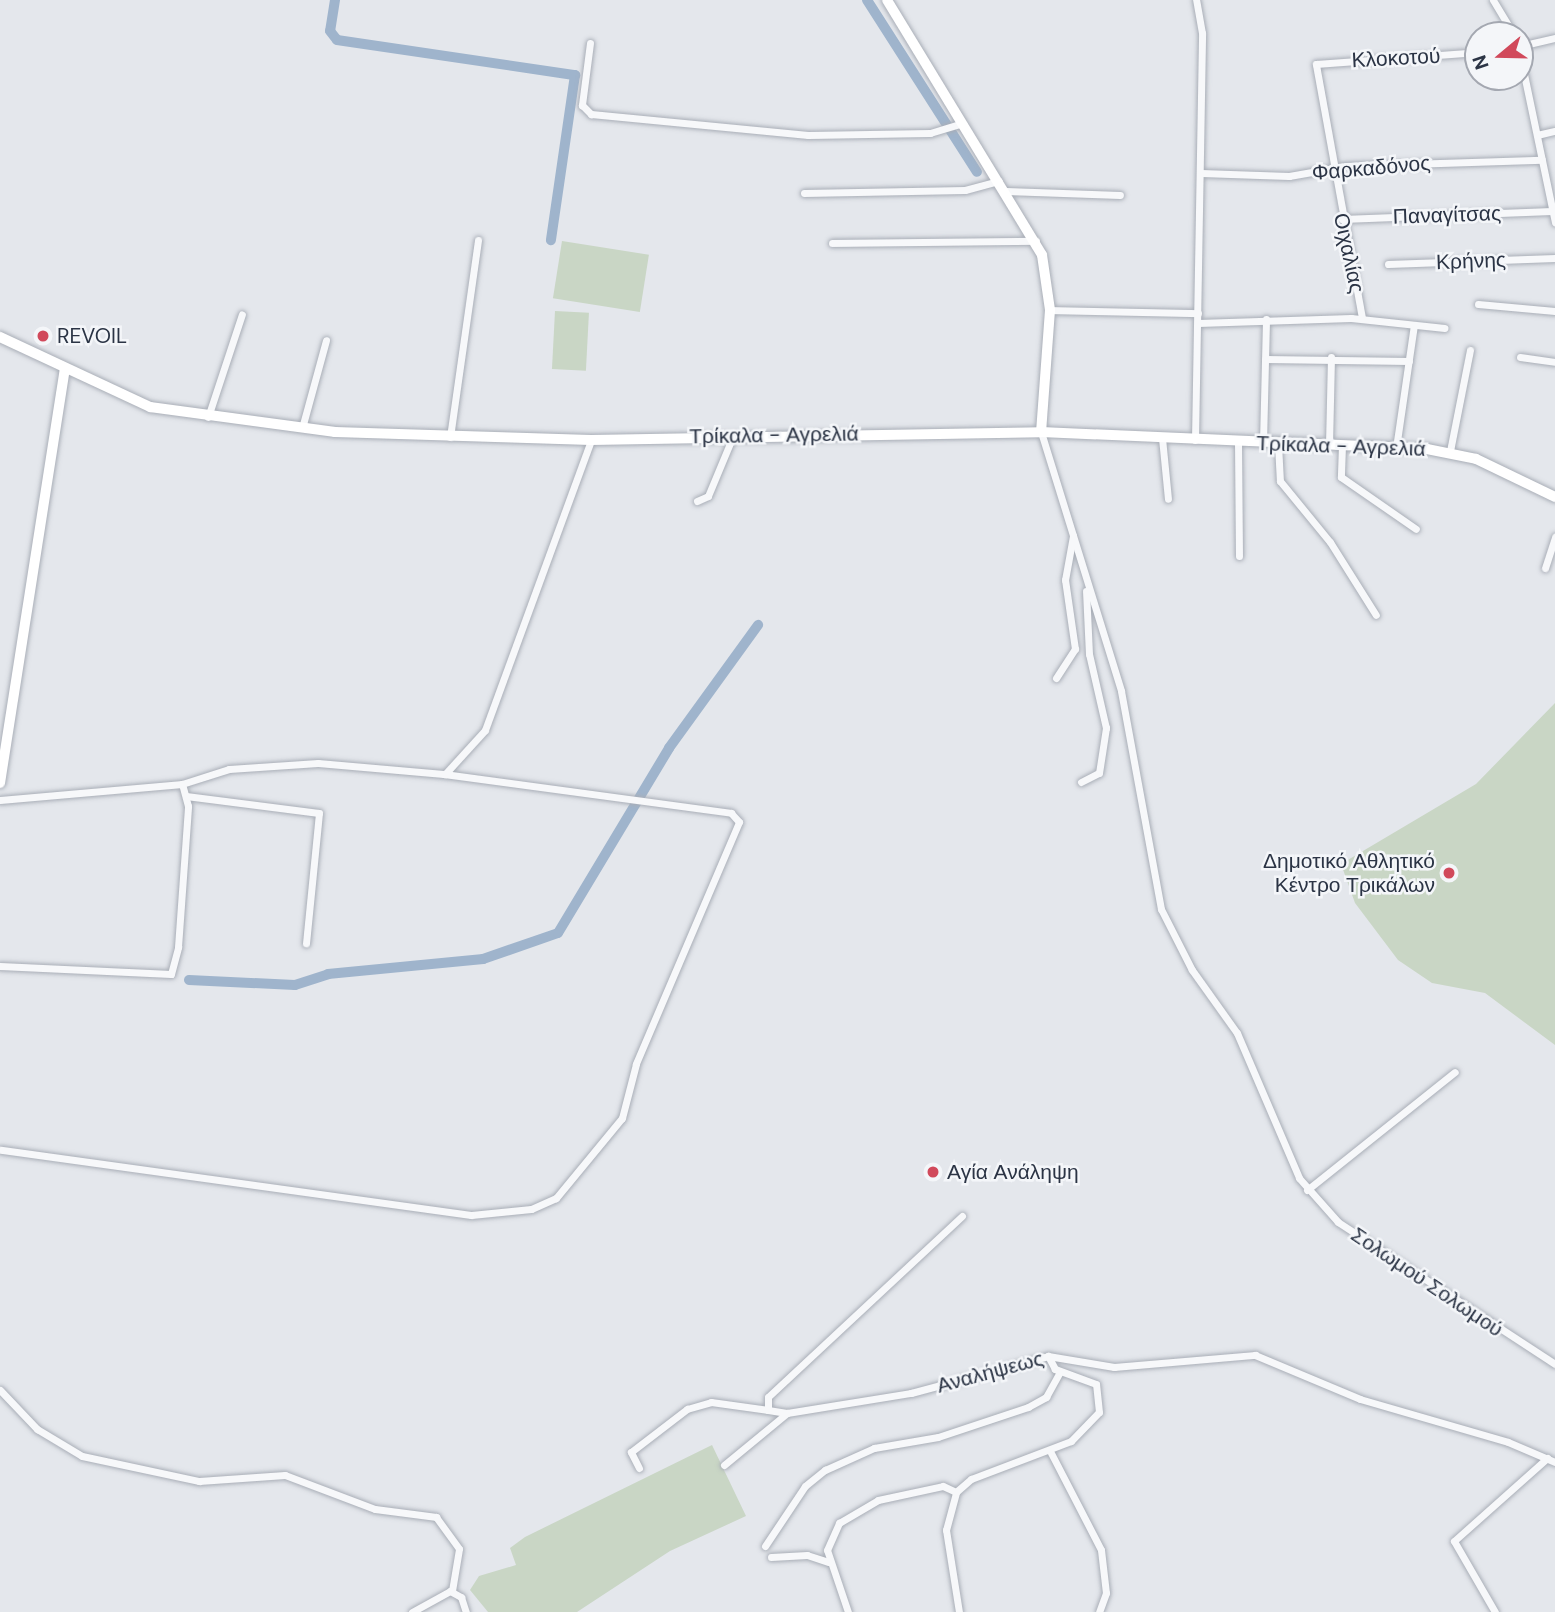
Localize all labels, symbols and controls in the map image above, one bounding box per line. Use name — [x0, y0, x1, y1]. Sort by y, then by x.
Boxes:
north arrow — [1464, 21, 1534, 91]
street label: Κλοκοτού — [1351, 43, 1441, 73]
text: N — [1466, 52, 1495, 73]
street label: Φαρκαδόνος — [1311, 150, 1431, 186]
street label: Παναγίτσας — [1392, 201, 1502, 229]
street label: Οιχαλίας — [1328, 211, 1370, 295]
street label: Κρήνης — [1436, 247, 1506, 275]
place label: REVOIL — [57, 323, 127, 349]
marker: REVOIL — [35, 328, 51, 344]
street label: Τρίκαλα - Αγρελιά — [689, 421, 859, 449]
street label: Τρίκαλα - Αγρελιά — [1256, 430, 1426, 462]
place label: Δημοτικό Αθλητικό Κέντρο Τρικάλων — [1263, 848, 1435, 898]
marker: Δημοτικό Αθλητικό Κέντρο Τρικάλων — [1441, 865, 1457, 881]
place label: Αγία Ανάληψη — [947, 1159, 1079, 1185]
marker: Αγία Ανάληψη — [925, 1164, 941, 1180]
street label: Σολωμού Σολωμού — [1346, 1222, 1508, 1342]
street label: Αναλήψεως — [934, 1346, 1046, 1398]

